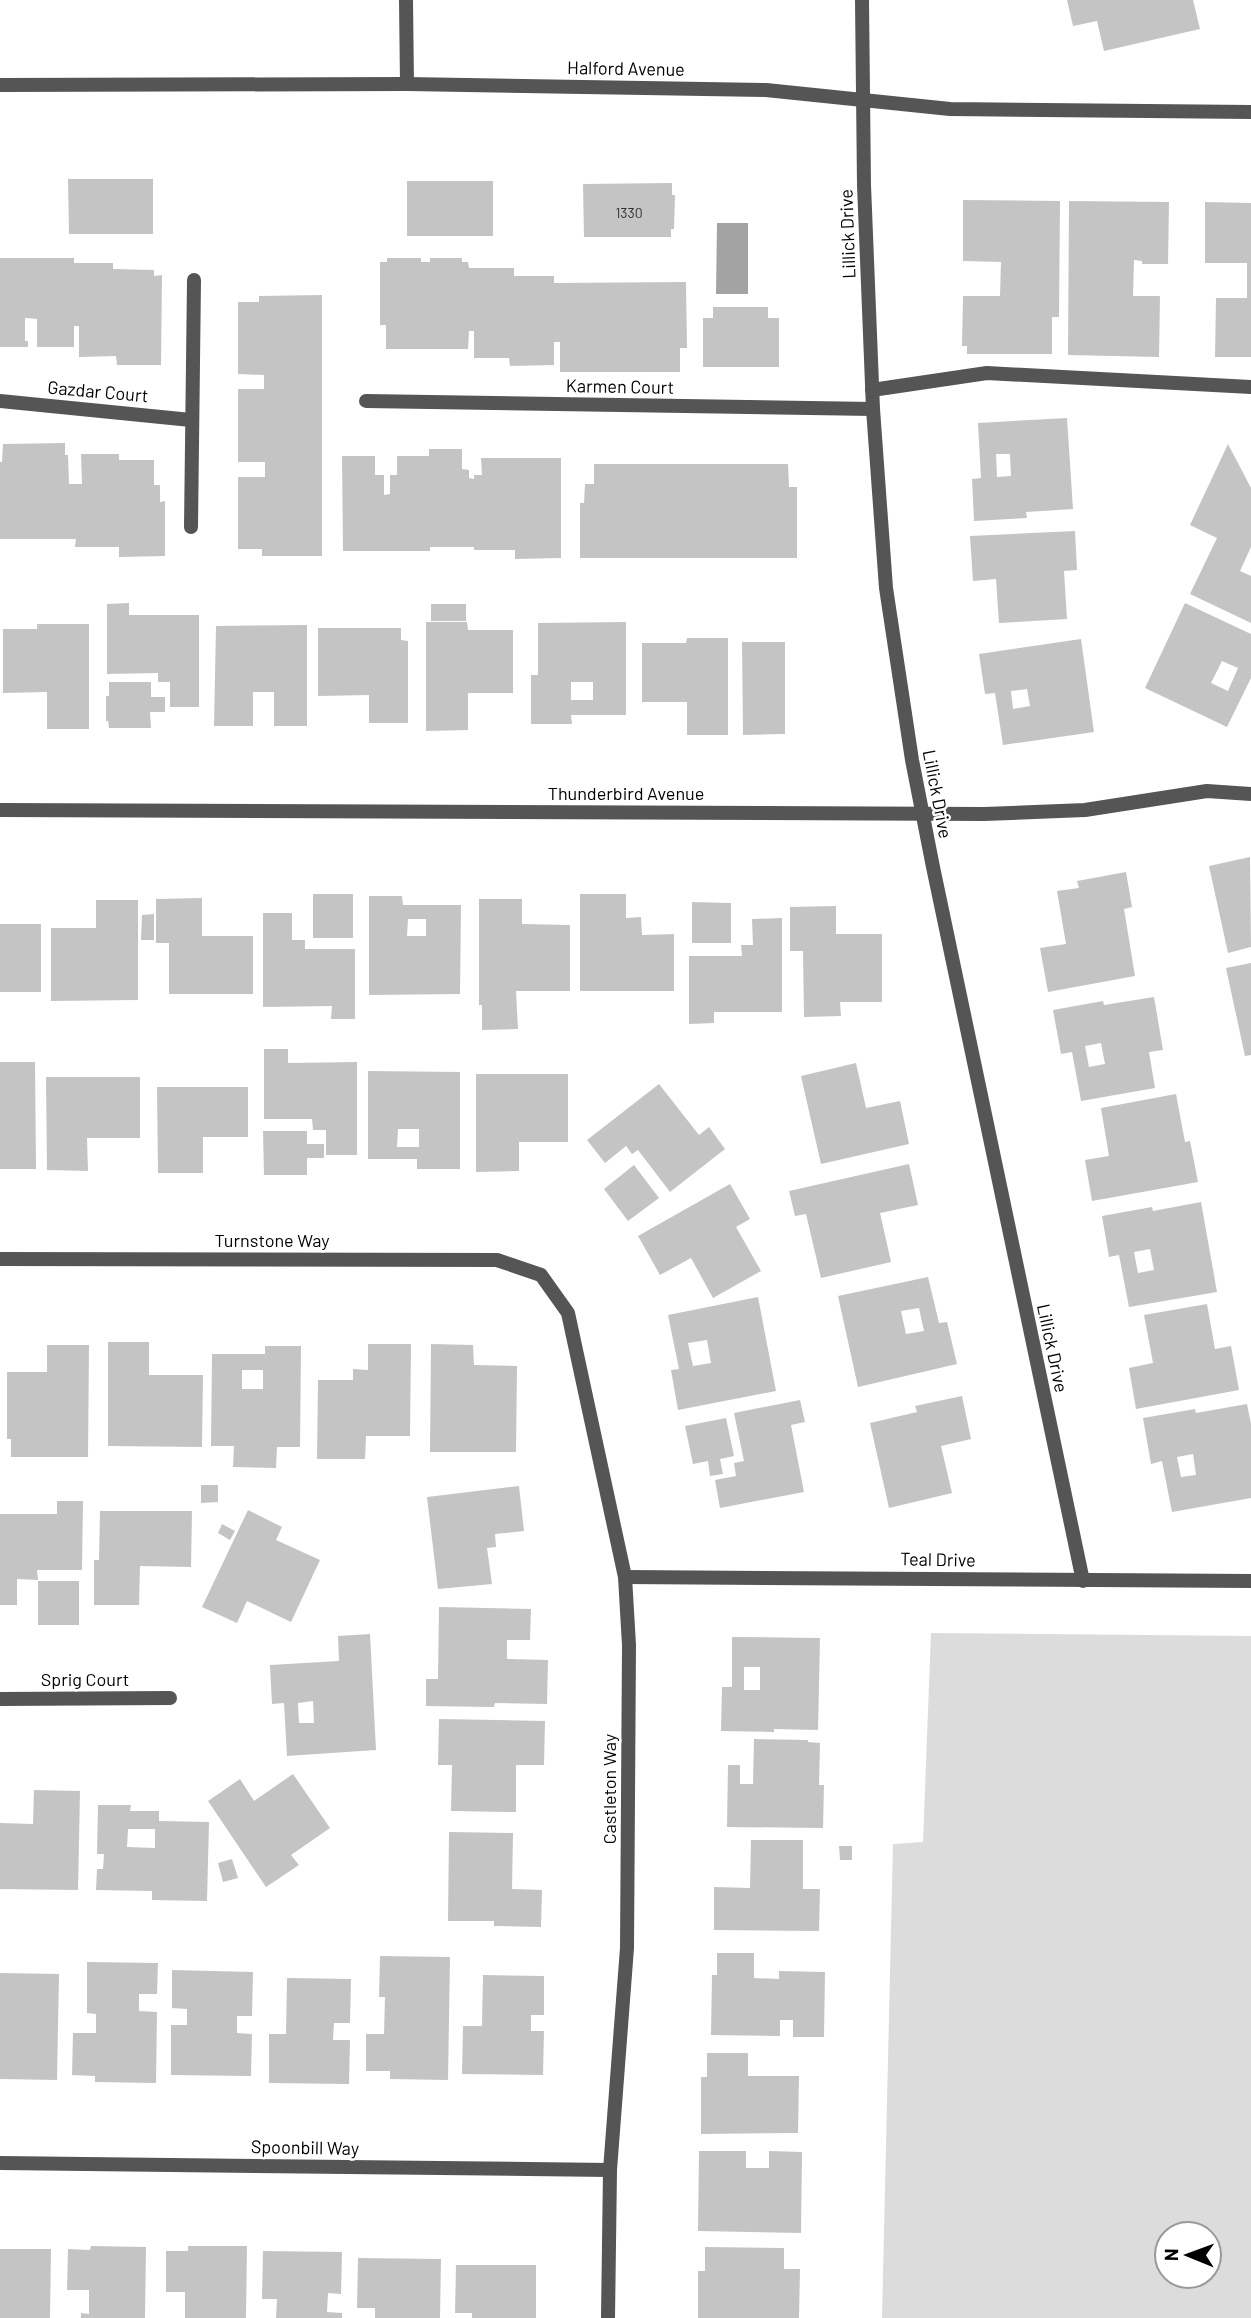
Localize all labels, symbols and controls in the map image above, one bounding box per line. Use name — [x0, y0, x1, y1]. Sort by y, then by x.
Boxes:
street label: Halford Avenue — [567, 56, 685, 80]
street label: Lillick Drive — [834, 189, 860, 279]
house number: 1330 — [615, 204, 643, 221]
street label: Karmen Court — [566, 374, 674, 398]
street label: Gazdar Court — [47, 376, 149, 406]
street label: Lillick Drive — [919, 748, 957, 840]
street label: Thunderbird Avenue — [548, 782, 704, 804]
street label: Turnstone Way — [214, 1229, 330, 1251]
street label: Lillick Drive — [1033, 1302, 1073, 1394]
street label: Teal Drive — [900, 1547, 976, 1571]
street label: Sprig Court — [41, 1668, 129, 1690]
street label: Castleton Way — [598, 1734, 620, 1844]
street label: Spoonbill Way — [251, 2135, 359, 2159]
north arrow — [1153, 2220, 1223, 2290]
text: N — [1159, 2248, 1182, 2261]

